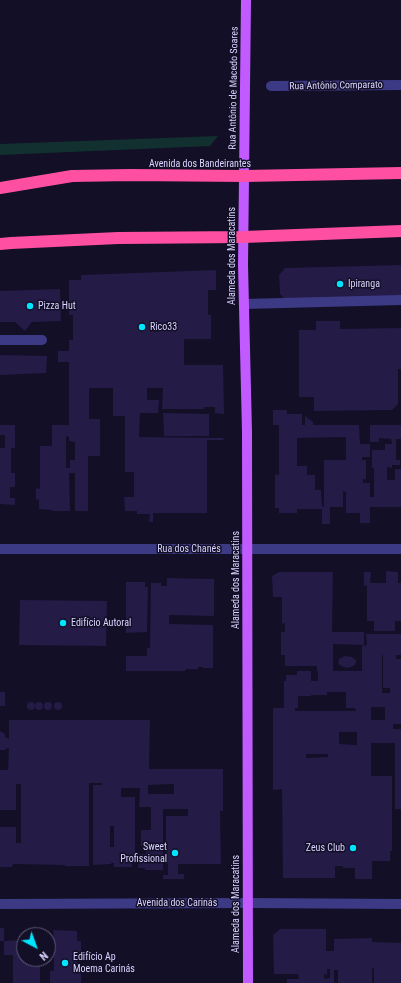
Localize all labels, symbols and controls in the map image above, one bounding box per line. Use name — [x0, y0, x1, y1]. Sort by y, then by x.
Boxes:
street label: Rua Antônio de Macedo Soares — [227, 26, 241, 150]
street label: Rua Antônio Comparato — [289, 79, 383, 93]
street label: Avenida dos Bandeirantes — [149, 158, 251, 170]
street label: Alameda dos Maracatins — [226, 207, 238, 305]
place label: Ipiranga — [348, 278, 380, 290]
marker: Ipiranga — [335, 279, 345, 289]
place label: Pizza Hut — [38, 300, 76, 312]
marker: Pizza Hut — [25, 301, 35, 311]
place label: Rico33 — [150, 321, 177, 333]
marker: Rico33 — [137, 322, 147, 332]
street label: Alameda dos Maracatins — [230, 531, 242, 629]
street label: Rua dos Chanés — [157, 543, 221, 555]
place label: Edifício Autoral — [71, 617, 131, 629]
marker: Edifício Autoral — [58, 618, 68, 628]
place label: Sweet Profissional — [120, 841, 167, 864]
place label: Zeus Club — [306, 842, 345, 854]
marker: Zeus Club — [348, 843, 358, 853]
marker: Sweet Profissional — [170, 848, 180, 858]
street label: Alameda dos Maracatins — [230, 855, 242, 953]
street label: Avenida dos Carinás — [137, 897, 217, 909]
north arrow — [16, 927, 56, 967]
text: N — [37, 949, 50, 963]
place label: Edifício Ap Moema Carinás — [73, 951, 135, 974]
marker: Edifício Ap Moema Carinás — [60, 958, 70, 968]

